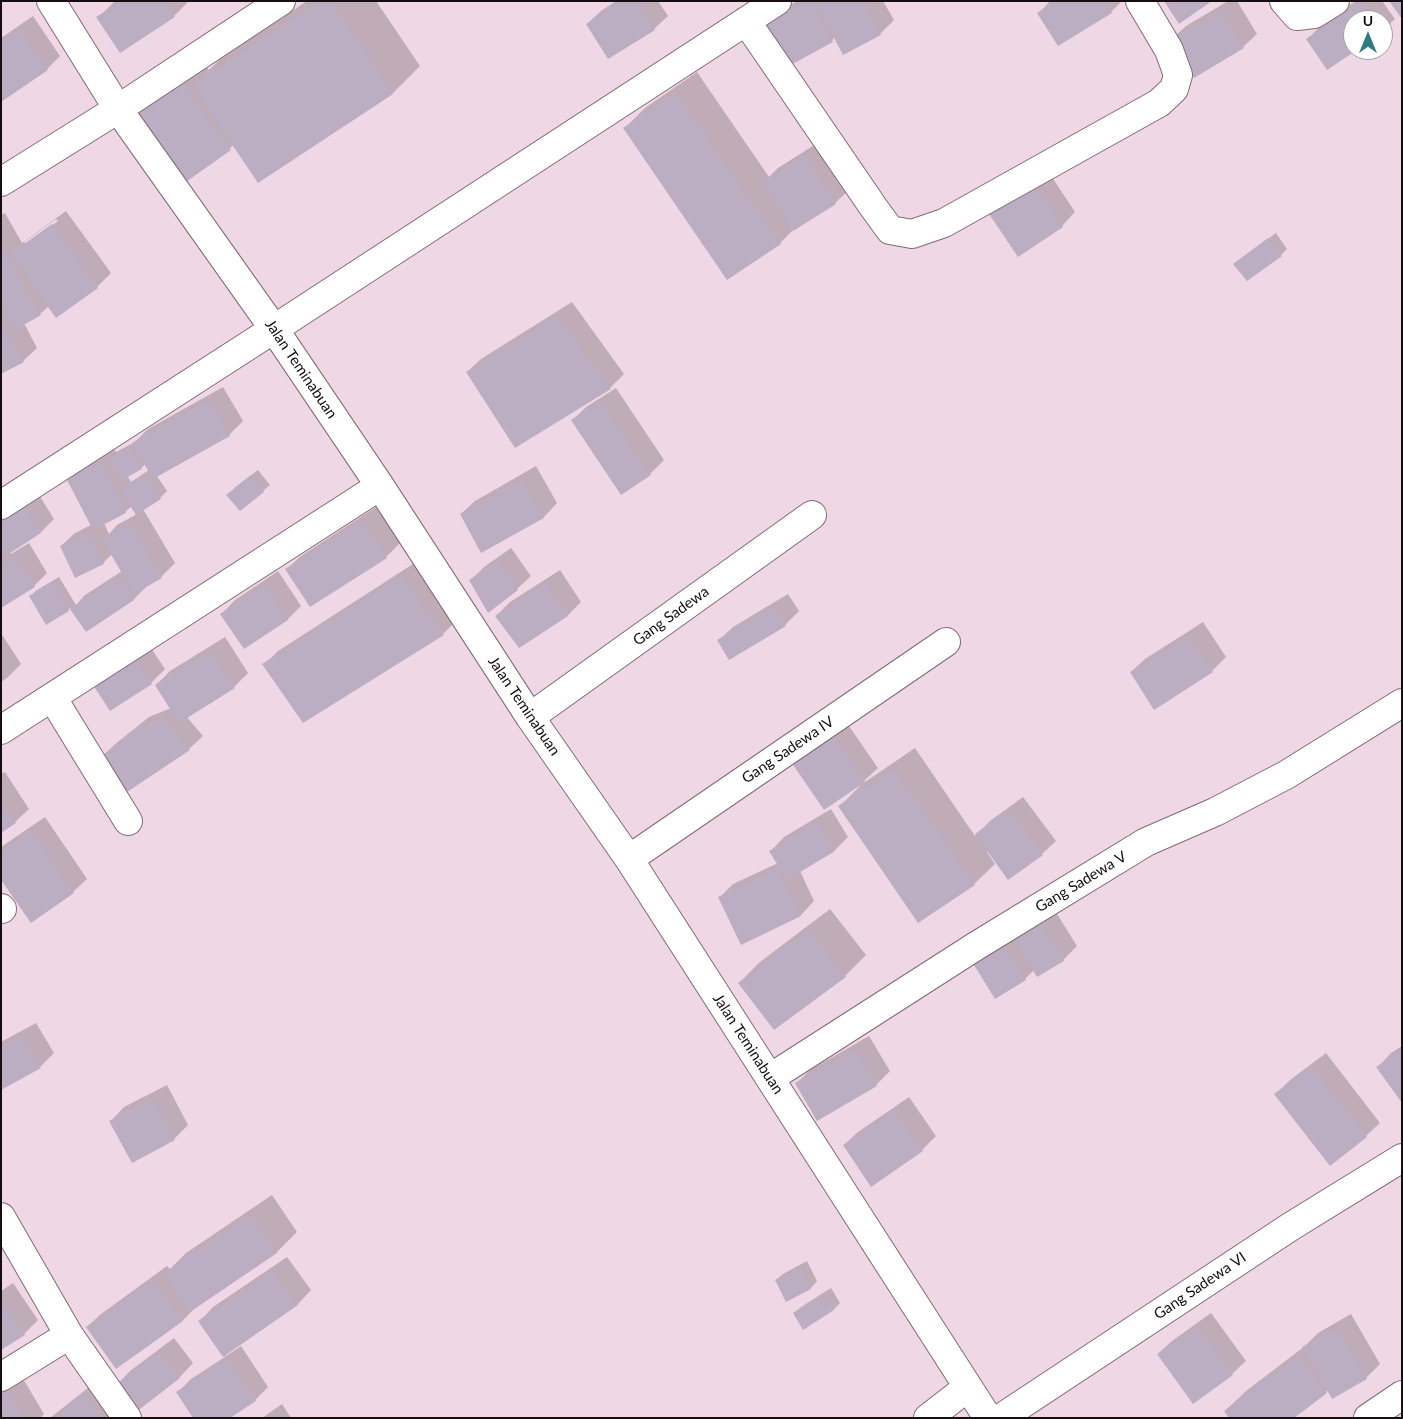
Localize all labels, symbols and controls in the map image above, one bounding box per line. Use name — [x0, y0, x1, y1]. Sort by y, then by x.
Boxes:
north arrow — [1343, 10, 1393, 60]
text: U — [1363, 12, 1373, 29]
street label: Jalan Teminabuan — [261, 316, 341, 422]
street label: Gang Sadewa — [630, 582, 712, 650]
street label: Jalan Teminabuan — [484, 653, 564, 759]
street label: Gang Sadewa IV — [738, 712, 838, 788]
street label: Gang Sadewa V — [1032, 848, 1130, 916]
street label: Jalan Teminabuan — [709, 990, 787, 1098]
street label: Gang Sadewa VI — [1150, 1248, 1250, 1324]

